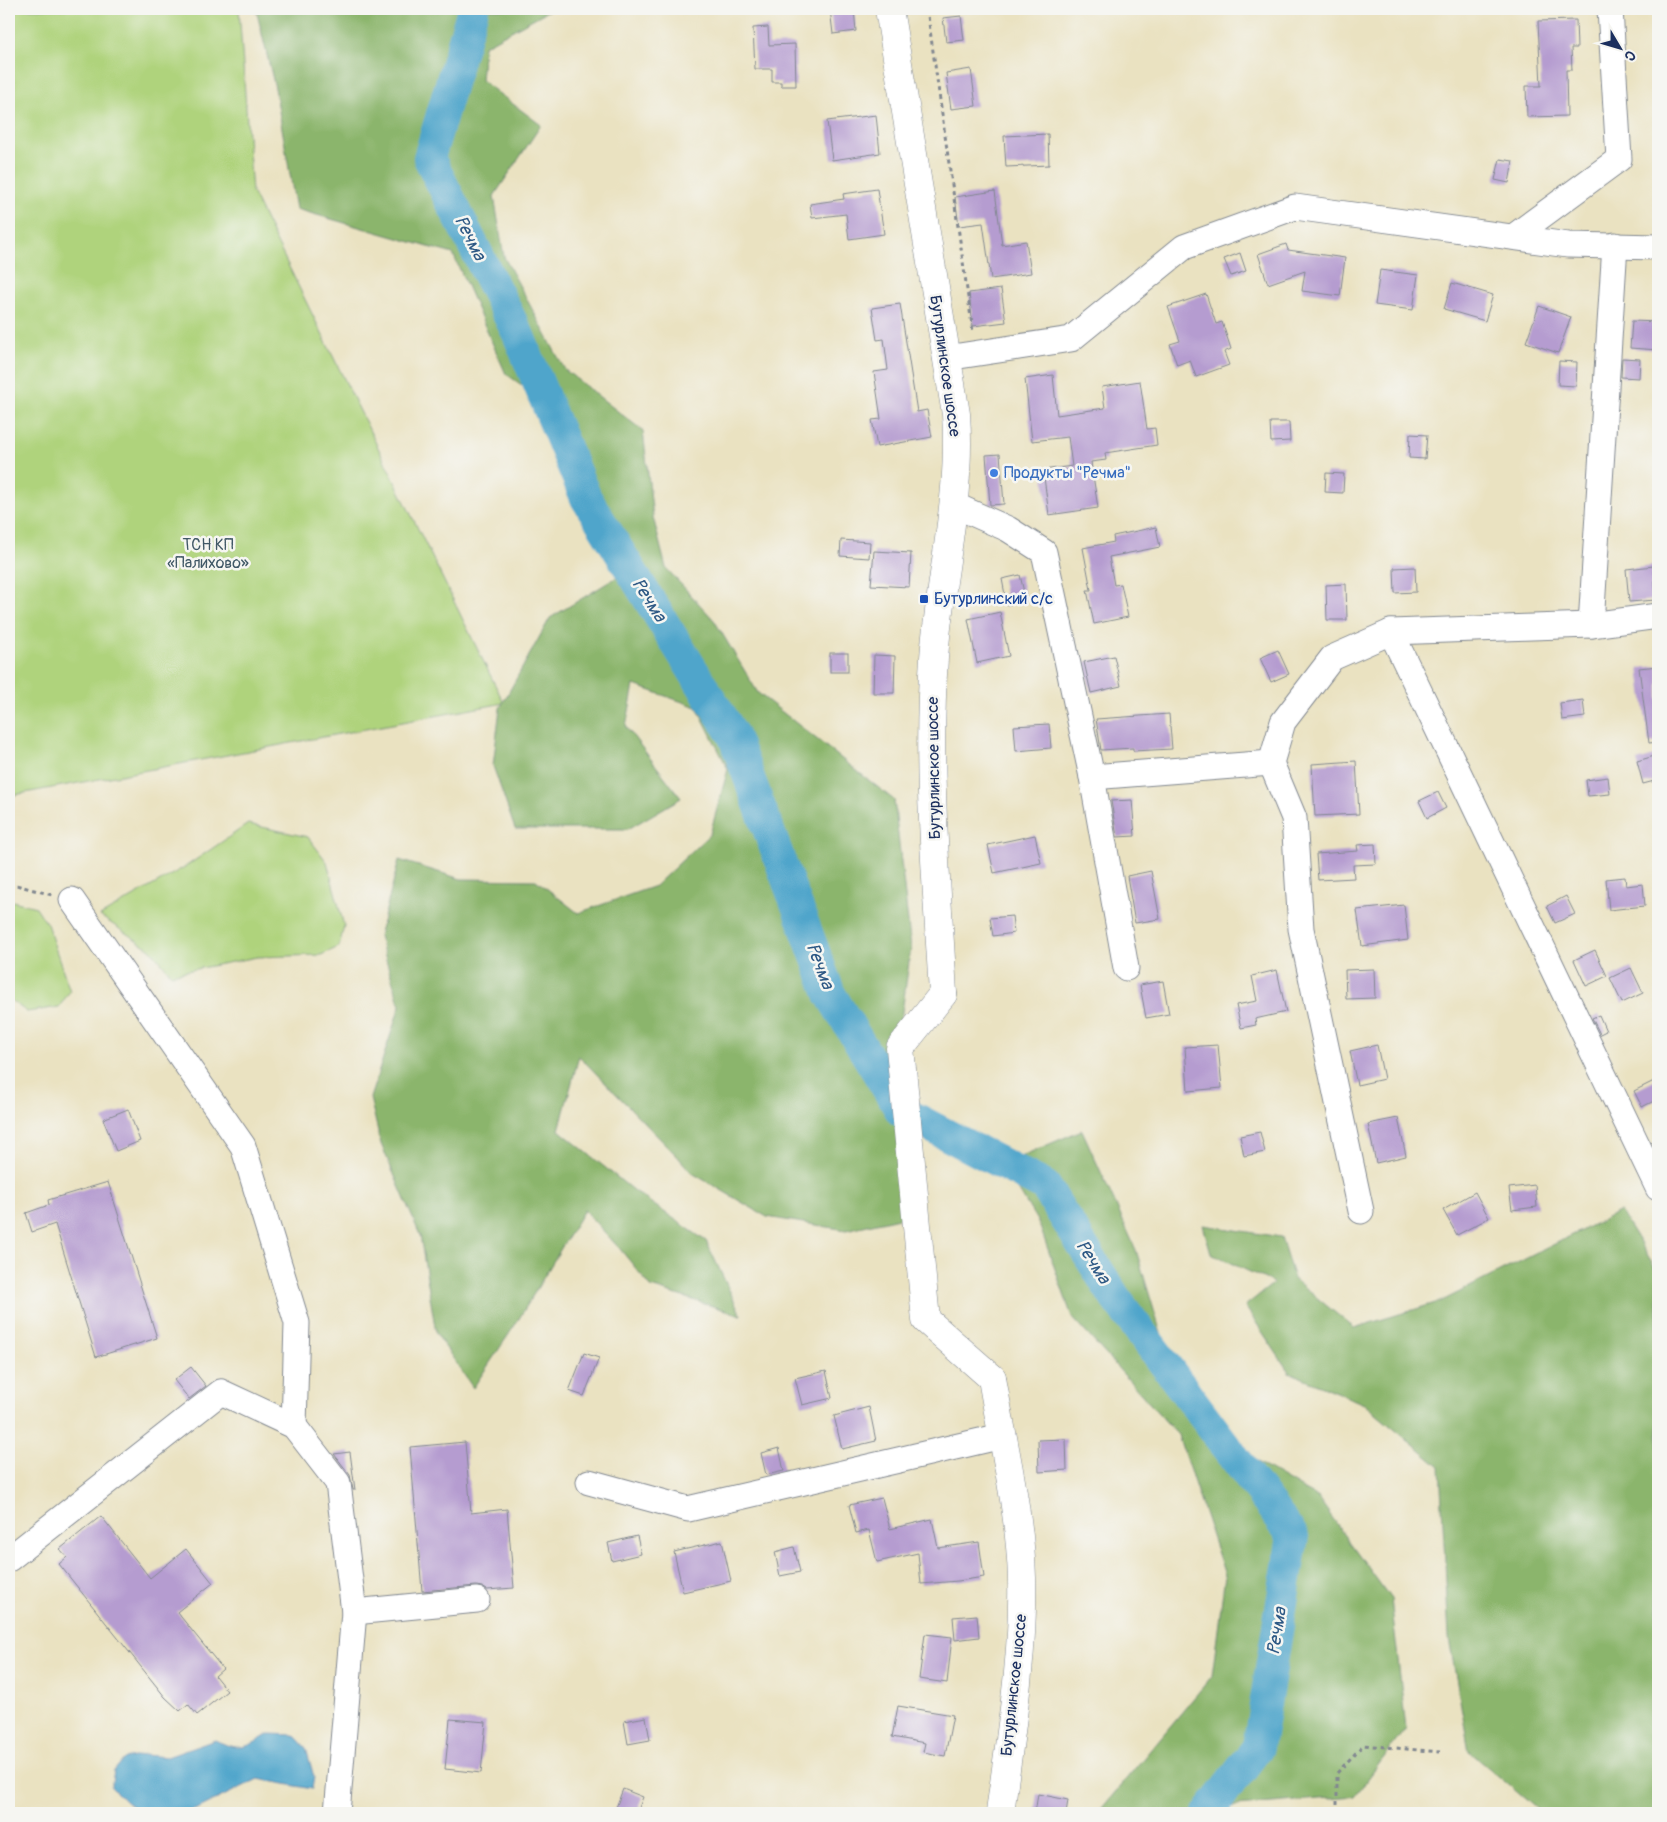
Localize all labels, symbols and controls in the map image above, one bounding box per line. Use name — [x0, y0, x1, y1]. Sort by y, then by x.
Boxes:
north arrow — [1594, 22, 1644, 72]
text: С — [1620, 47, 1639, 65]
water label: Речма — [449, 212, 492, 266]
street label: Бутурлинское шоссе — [925, 294, 965, 438]
place label: Продукты "Речма" — [1004, 463, 1131, 483]
marker: Продукты "Речма" — [988, 467, 1000, 479]
park label: ТСН КП «Палихово» — [167, 535, 249, 573]
water label: Речма — [627, 574, 672, 627]
place label: Бутурлинский с/с — [934, 589, 1053, 609]
marker: Бутурлинский с/с — [918, 593, 930, 605]
street label: Бутурлинское шоссе — [923, 696, 945, 840]
water label: Речма — [801, 940, 840, 994]
water label: Речма — [1071, 1236, 1116, 1289]
water label: Речма — [1262, 1604, 1292, 1656]
street label: Бутурлинское шоссе — [997, 1613, 1031, 1757]

